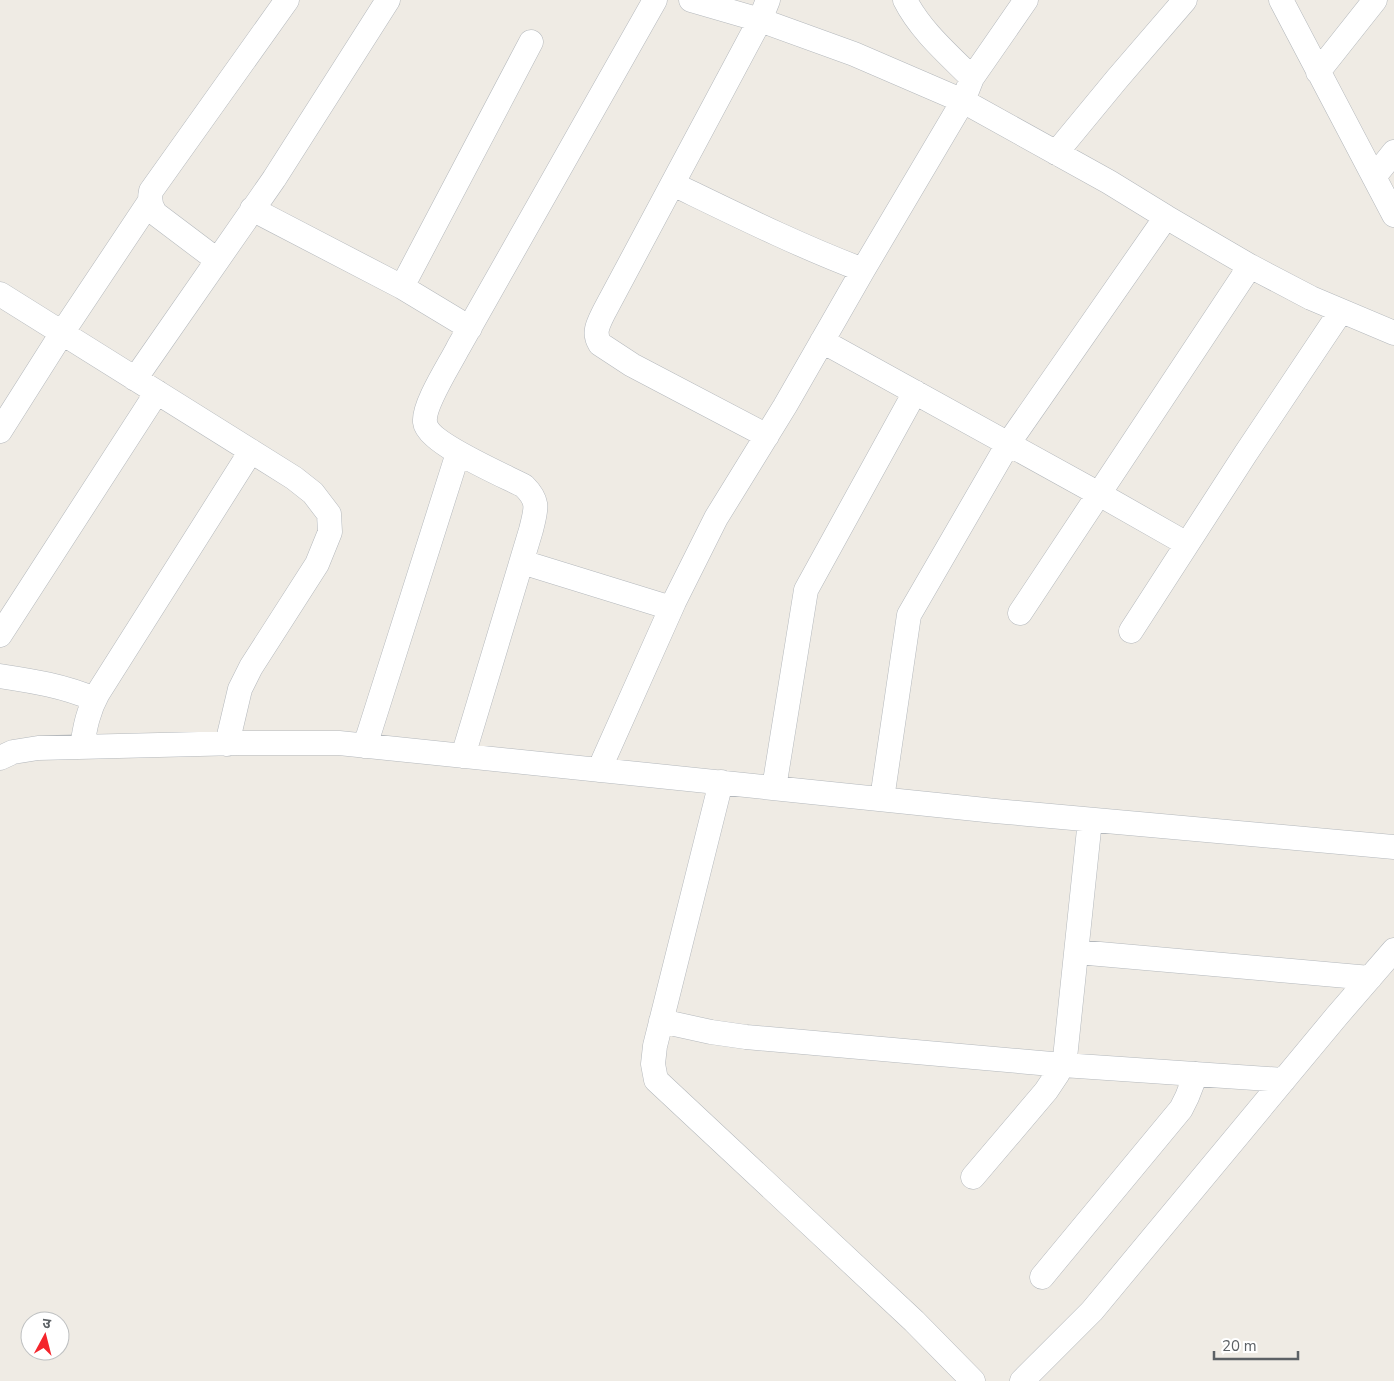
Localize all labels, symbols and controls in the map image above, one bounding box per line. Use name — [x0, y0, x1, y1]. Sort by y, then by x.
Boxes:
north arrow — [20, 1311, 70, 1361]
text: उ — [41, 1314, 53, 1334]
scale bar — [1214, 1328, 1298, 1360]
text: 20 m — [1222, 1336, 1257, 1356]

